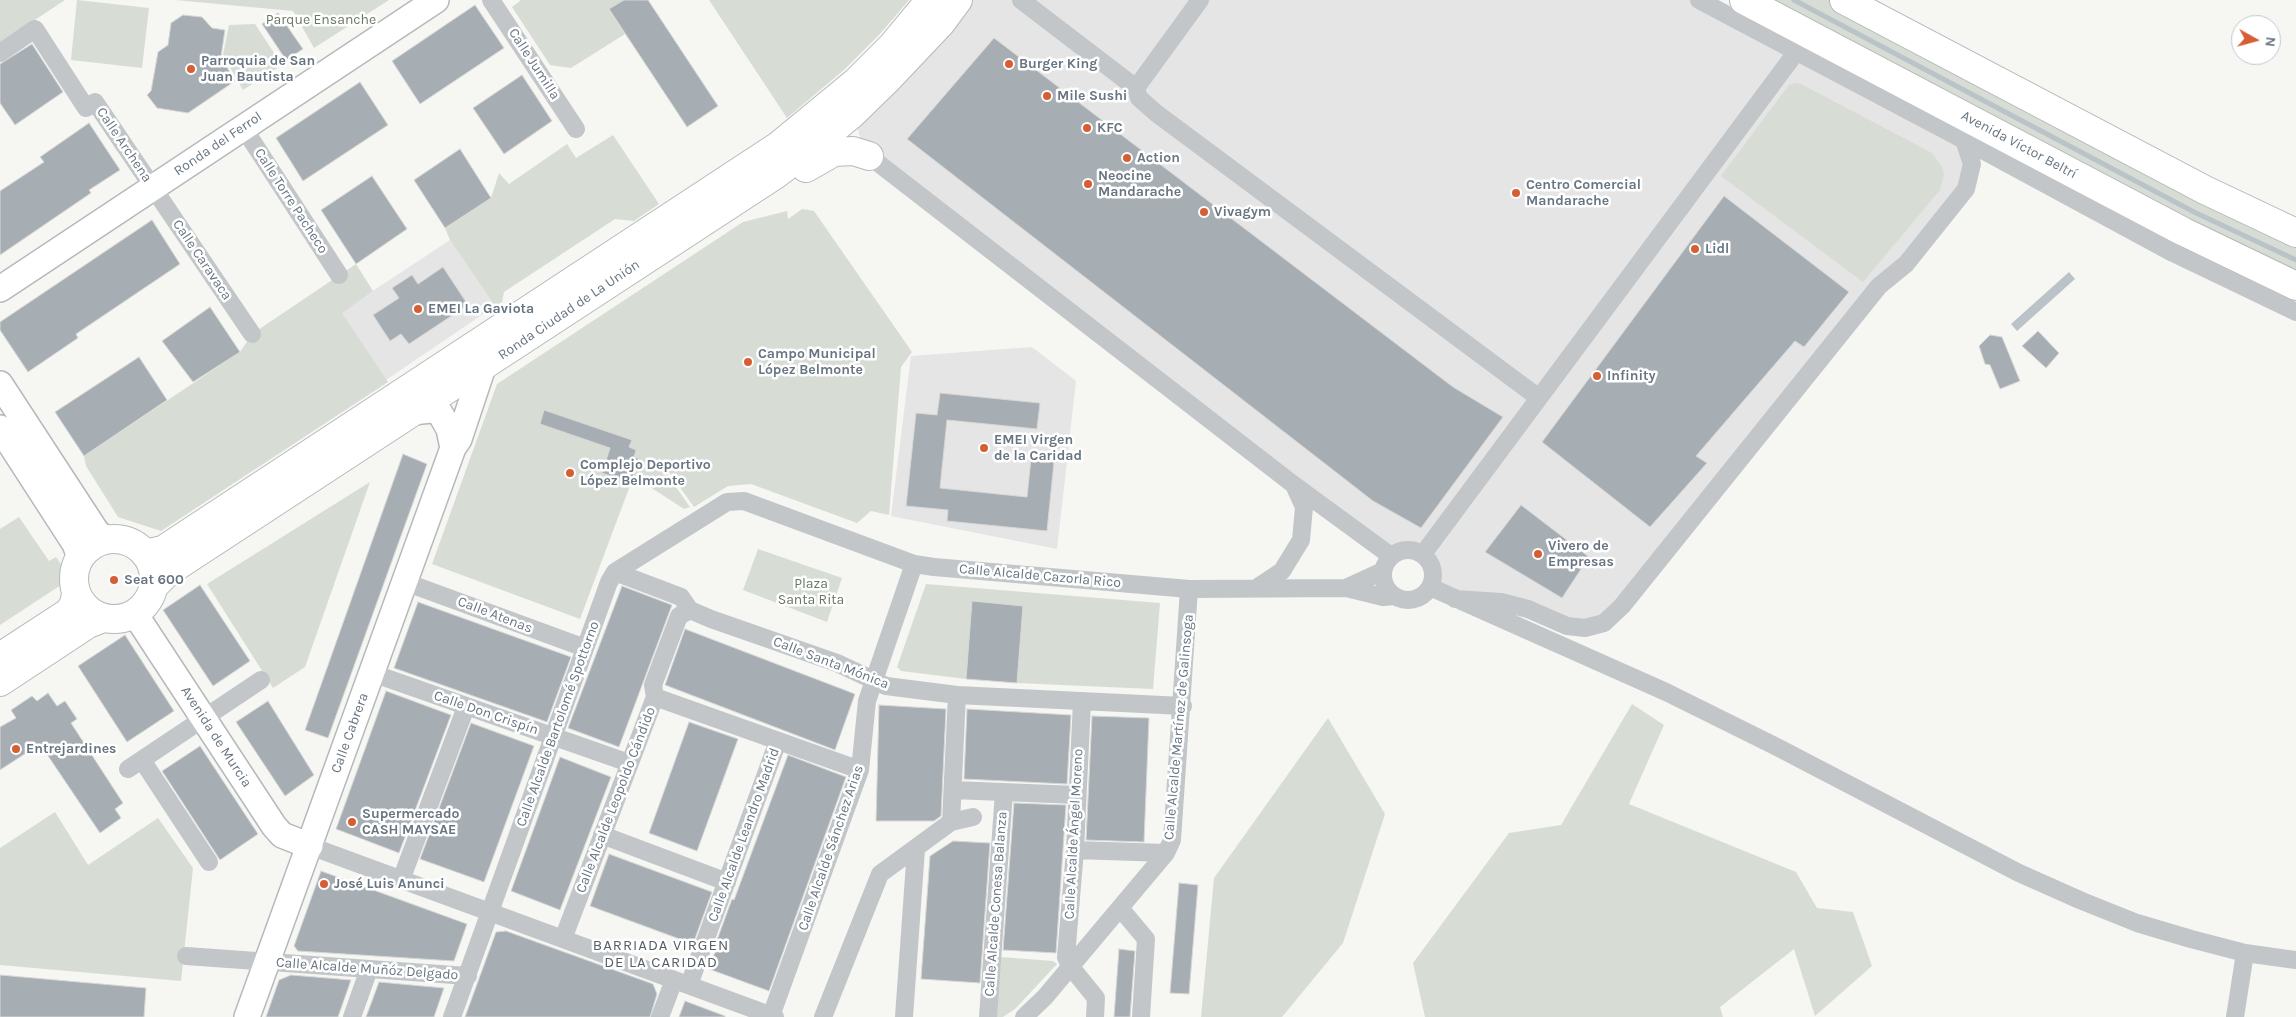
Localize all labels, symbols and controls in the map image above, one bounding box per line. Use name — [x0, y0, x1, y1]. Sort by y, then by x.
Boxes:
park label: Parque Ensanche — [266, 12, 376, 28]
north arrow — [2231, 15, 2281, 65]
street label: Calle Jumilla — [505, 25, 563, 103]
text: N — [2261, 36, 2279, 48]
place label: Parroquia de San Juan Bautista — [201, 53, 315, 85]
place label: Burger King — [1019, 56, 1097, 72]
marker: Burger King — [1003, 58, 1015, 70]
marker: Parroquia de San Juan Bautista — [185, 63, 197, 75]
place label: Mile Sushi — [1057, 88, 1127, 104]
marker: Mile Sushi — [1041, 90, 1053, 102]
street label: Calle Archena — [93, 104, 155, 186]
street label: Avenida Víctor Beltrí — [1958, 107, 2080, 183]
street label: Ronda del Ferrol — [171, 108, 265, 180]
place label: KFC — [1097, 120, 1123, 136]
marker: KFC — [1081, 122, 1093, 134]
street label: Calle Torre Pacheco — [251, 145, 331, 257]
place label: Action — [1137, 150, 1180, 166]
marker: Action — [1121, 152, 1133, 164]
place label: Neocine Mandarache — [1098, 168, 1181, 200]
place label: Centro Comercial Mandarache — [1526, 177, 1641, 210]
marker: Neocine Mandarache — [1082, 178, 1094, 190]
marker: Centro Comercial Mandarache — [1510, 187, 1522, 199]
place label: Vivagym — [1214, 204, 1271, 220]
marker: Vivagym — [1198, 206, 1210, 218]
street label: Calle Caravaca — [169, 217, 235, 303]
place label: Lidl — [1705, 241, 1729, 257]
marker: Lidl — [1689, 243, 1701, 255]
street label: Ronda Ciudad de La Unión — [495, 256, 643, 364]
place label: EMEI La Gaviota — [428, 301, 534, 317]
marker: EMEI La Gaviota — [412, 303, 424, 315]
place label: Campo Municipal López Belmonte — [758, 346, 876, 378]
marker: Campo Municipal López Belmonte — [742, 356, 754, 368]
place label: Infinity — [1607, 368, 1656, 384]
marker: Infinity — [1591, 370, 1603, 382]
place label: EMEI Virgen de la Caridad — [994, 432, 1082, 464]
marker: EMEI Virgen de la Caridad — [978, 442, 990, 454]
place label: Complejo Deportivo López Belmonte — [580, 457, 711, 490]
marker: Complejo Deportivo López Belmonte — [564, 467, 576, 479]
place label: Vivero de Empresas — [1548, 538, 1614, 570]
marker: Vivero de Empresas — [1532, 548, 1544, 560]
street label: Calle Alcalde Cazorla Rico — [958, 561, 1122, 591]
place label: Seat 600 — [124, 572, 184, 588]
marker: Seat 600 — [108, 574, 120, 586]
park label: Plaza Santa Rita — [778, 576, 844, 608]
street label: Calle Atenas — [455, 593, 535, 637]
street label: Calle Alcalde Martínez de Galinsoga — [1161, 613, 1197, 841]
street label: Calle Alcalde Bartolomé Spottorno — [513, 619, 603, 829]
street label: Calle Santa Mónica — [771, 633, 891, 693]
street label: Avenida de Murcia — [177, 683, 255, 791]
street label: Calle Don Crispín — [432, 687, 540, 739]
street label: Calle Cabrera — [328, 691, 372, 775]
street label: Calle Alcalde Leopoldo Cándido — [573, 705, 659, 895]
place label: Entrejardines — [26, 741, 116, 757]
marker: Entrejardines — [10, 743, 22, 755]
street label: Calle Alcalde Leandro Madrid — [705, 746, 783, 924]
street label: Calle Alcalde Ángel Moreno — [1061, 748, 1087, 920]
street label: Calle Alcalde Sánchez Arias — [795, 763, 867, 933]
place label: Supermercado CASH MAYSAE — [362, 806, 459, 839]
street label: Calle Alcalde Conesa Balanza — [981, 811, 1011, 997]
marker: Supermercado CASH MAYSAE — [346, 816, 358, 828]
place label: José Luis Anunci — [334, 876, 445, 892]
marker: José Luis Anunci — [318, 878, 330, 890]
district label: BARRIADA VIRGEN DE LA CARIDAD — [591, 937, 731, 972]
street label: Calle Alcalde Muñóz Delgado — [275, 954, 459, 984]

